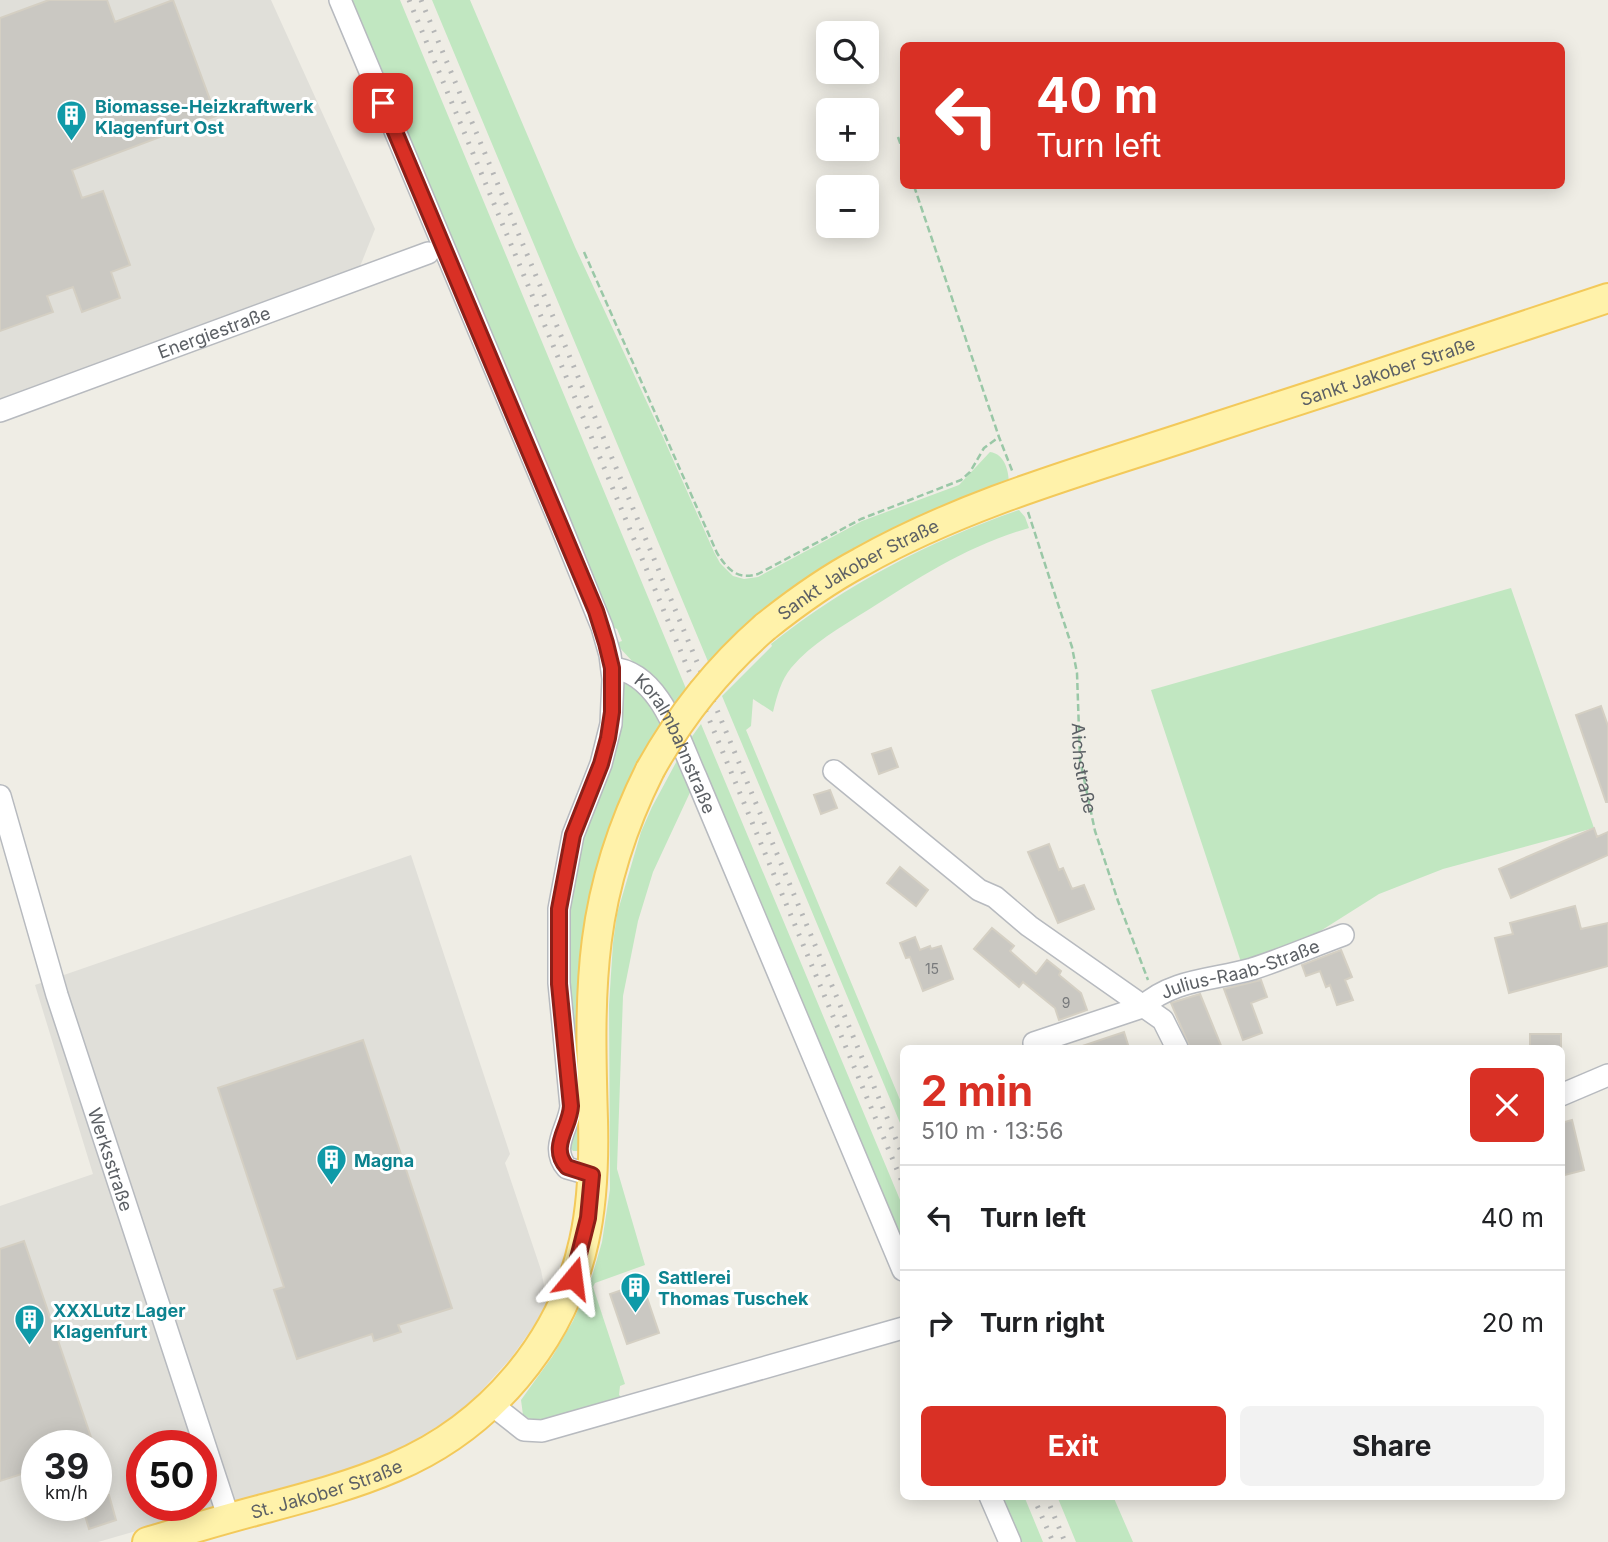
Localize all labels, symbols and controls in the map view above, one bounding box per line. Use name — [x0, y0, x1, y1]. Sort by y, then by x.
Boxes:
map controls — [816, 21, 879, 238]
button: search — [816, 21, 879, 84]
text: 40 m — [1036, 66, 1159, 125]
icon: left — [921, 70, 1012, 161]
pin — [353, 73, 413, 133]
icon: arrive — [364, 84, 402, 122]
place label: Biomasse-Heizkraftwerk Klagenfurt Ost — [95, 96, 314, 138]
button: + — [816, 98, 879, 161]
building icon: Biomasse-Heizkraftwerk Klagenfurt Ost — [55, 99, 89, 143]
text: Turn left — [1036, 126, 1161, 165]
button: − — [816, 175, 879, 238]
street label: Energiestraße — [155, 302, 273, 362]
street label: Sankt Jakober Straße — [1297, 332, 1478, 410]
street label: Sankt Jakober Straße — [773, 514, 942, 624]
street label: Koralmbahnstraße — [631, 669, 721, 816]
street label: Aichstraße — [1068, 722, 1102, 815]
street label: Julius-Raab-Straße — [1157, 935, 1322, 1003]
house number: 15 — [925, 960, 939, 977]
house number: 9 — [1062, 994, 1070, 1011]
text: 2 min — [921, 1065, 1033, 1116]
button: close — [1470, 1068, 1544, 1142]
street label: Werksstraße — [84, 1105, 138, 1214]
text: 510 m · 13:56 — [921, 1117, 1063, 1145]
building icon: Magna — [314, 1143, 348, 1187]
place label: Magna — [354, 1150, 414, 1171]
icon: left — [921, 1199, 959, 1237]
text: Turn left — [980, 1202, 1086, 1233]
text: 40 m — [1481, 1202, 1544, 1233]
position arrow — [536, 1241, 610, 1315]
place label: Sattlerei Thomas Tuschek — [658, 1267, 809, 1309]
building icon: Sattlerei Thomas Tuschek — [618, 1270, 652, 1314]
place label: XXXLutz Lager Klagenfurt — [53, 1300, 185, 1342]
building icon: XXXLutz Lager Klagenfurt — [13, 1303, 47, 1347]
icon: right — [921, 1304, 959, 1342]
text: Turn right — [980, 1307, 1105, 1338]
text: 20 m — [1482, 1307, 1544, 1338]
button: Exit — [921, 1406, 1226, 1486]
button: Share — [1240, 1406, 1544, 1486]
speed limit sign: 50 — [126, 1430, 217, 1521]
text: 39 — [44, 1445, 89, 1487]
street label: St. Jakober Straße — [248, 1455, 405, 1522]
text: km/h — [45, 1482, 88, 1503]

